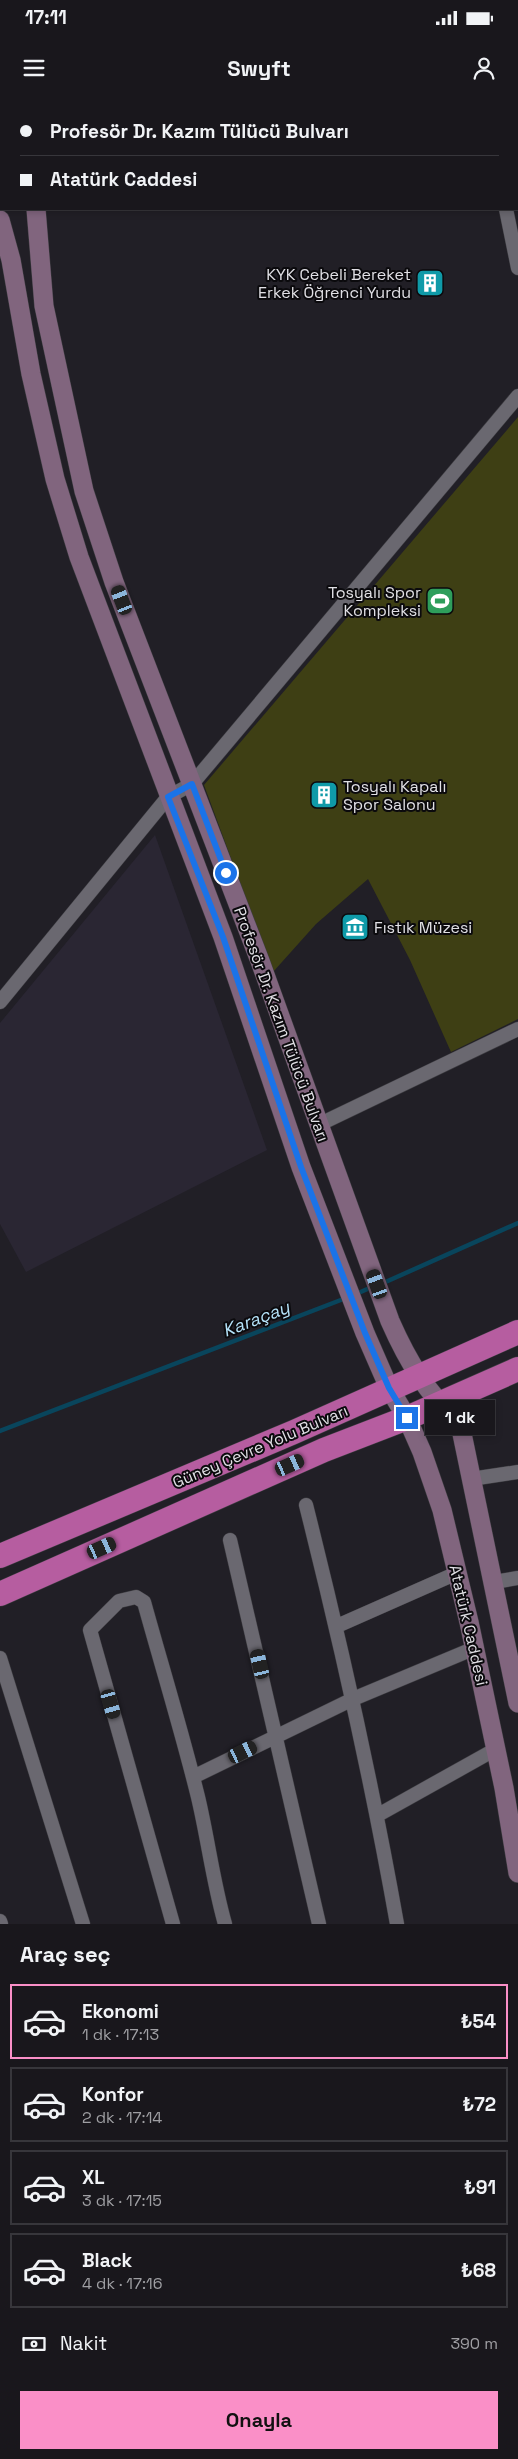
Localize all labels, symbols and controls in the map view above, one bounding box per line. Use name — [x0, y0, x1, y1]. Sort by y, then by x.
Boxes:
text: 17:11 — [25, 5, 67, 30]
icon: menu — [20, 54, 48, 82]
text: Swyft — [227, 54, 291, 82]
icon: person — [470, 54, 498, 82]
text: Profesör Dr. Kazım Tülücü Bulvarı — [50, 119, 349, 144]
text: Atatürk Caddesi — [50, 167, 197, 192]
place label: KYK Cebeli Bereket Erkek Öğrenci Yurdu — [258, 264, 411, 303]
building icon: KYK Cebeli Bereket Erkek Öğrenci Yurdu — [415, 268, 445, 298]
place label: Tosyalı Spor Kompleksi — [328, 582, 421, 621]
car — [109, 583, 134, 617]
sports icon: Tosyalı Spor Kompleksi — [425, 586, 455, 616]
place label: Tosyalı Kapalı Spor Salonu — [343, 776, 446, 815]
building icon: Tosyalı Kapalı Spor Salonu — [309, 780, 339, 810]
route start — [215, 862, 237, 884]
street label: Profesör Dr. Kazım Tülücü Bulvarı — [229, 904, 334, 1145]
museum icon: Fıstık Müzesi — [340, 912, 370, 942]
place label: Fıstık Müzesi — [374, 917, 472, 938]
car — [364, 1267, 389, 1301]
water label: Karaçay — [219, 1295, 293, 1342]
street label: Güney Çevre Yolu Bulvarı — [169, 1400, 351, 1493]
callout: 1 dk — [424, 1400, 494, 1436]
route end — [396, 1407, 418, 1429]
text: 1 dk — [445, 1407, 475, 1428]
car — [273, 1452, 306, 1478]
car — [85, 1535, 118, 1561]
street label: Atatürk Caddesi — [444, 1563, 493, 1688]
car — [249, 1648, 270, 1680]
car — [99, 1688, 122, 1720]
car — [226, 1739, 259, 1765]
text: Araç seç — [20, 1940, 111, 1968]
icon: car — [22, 1999, 67, 2044]
text: Ekonomi — [82, 1999, 159, 2024]
text: ₺54 — [461, 2009, 496, 2034]
text: 1 dk · 17:13 — [82, 2024, 159, 2045]
icon: car — [22, 2082, 67, 2127]
text: Konfor — [82, 2082, 144, 2107]
text: ₺72 — [463, 2092, 496, 2117]
text: 2 dk · 17:14 — [82, 2107, 162, 2128]
icon: car — [22, 2165, 67, 2210]
text: XL — [82, 2165, 105, 2190]
text: ₺91 — [464, 2175, 496, 2200]
text: 3 dk · 17:15 — [82, 2190, 162, 2211]
icon: car — [22, 2248, 67, 2293]
text: Black — [82, 2248, 132, 2273]
text: ₺68 — [461, 2258, 496, 2283]
text: 4 dk · 17:16 — [82, 2273, 162, 2294]
icon: cash — [20, 2330, 48, 2358]
text: Nakit — [60, 2331, 107, 2356]
text: 390 m — [450, 2333, 498, 2354]
button: Onayla — [20, 2391, 498, 2449]

